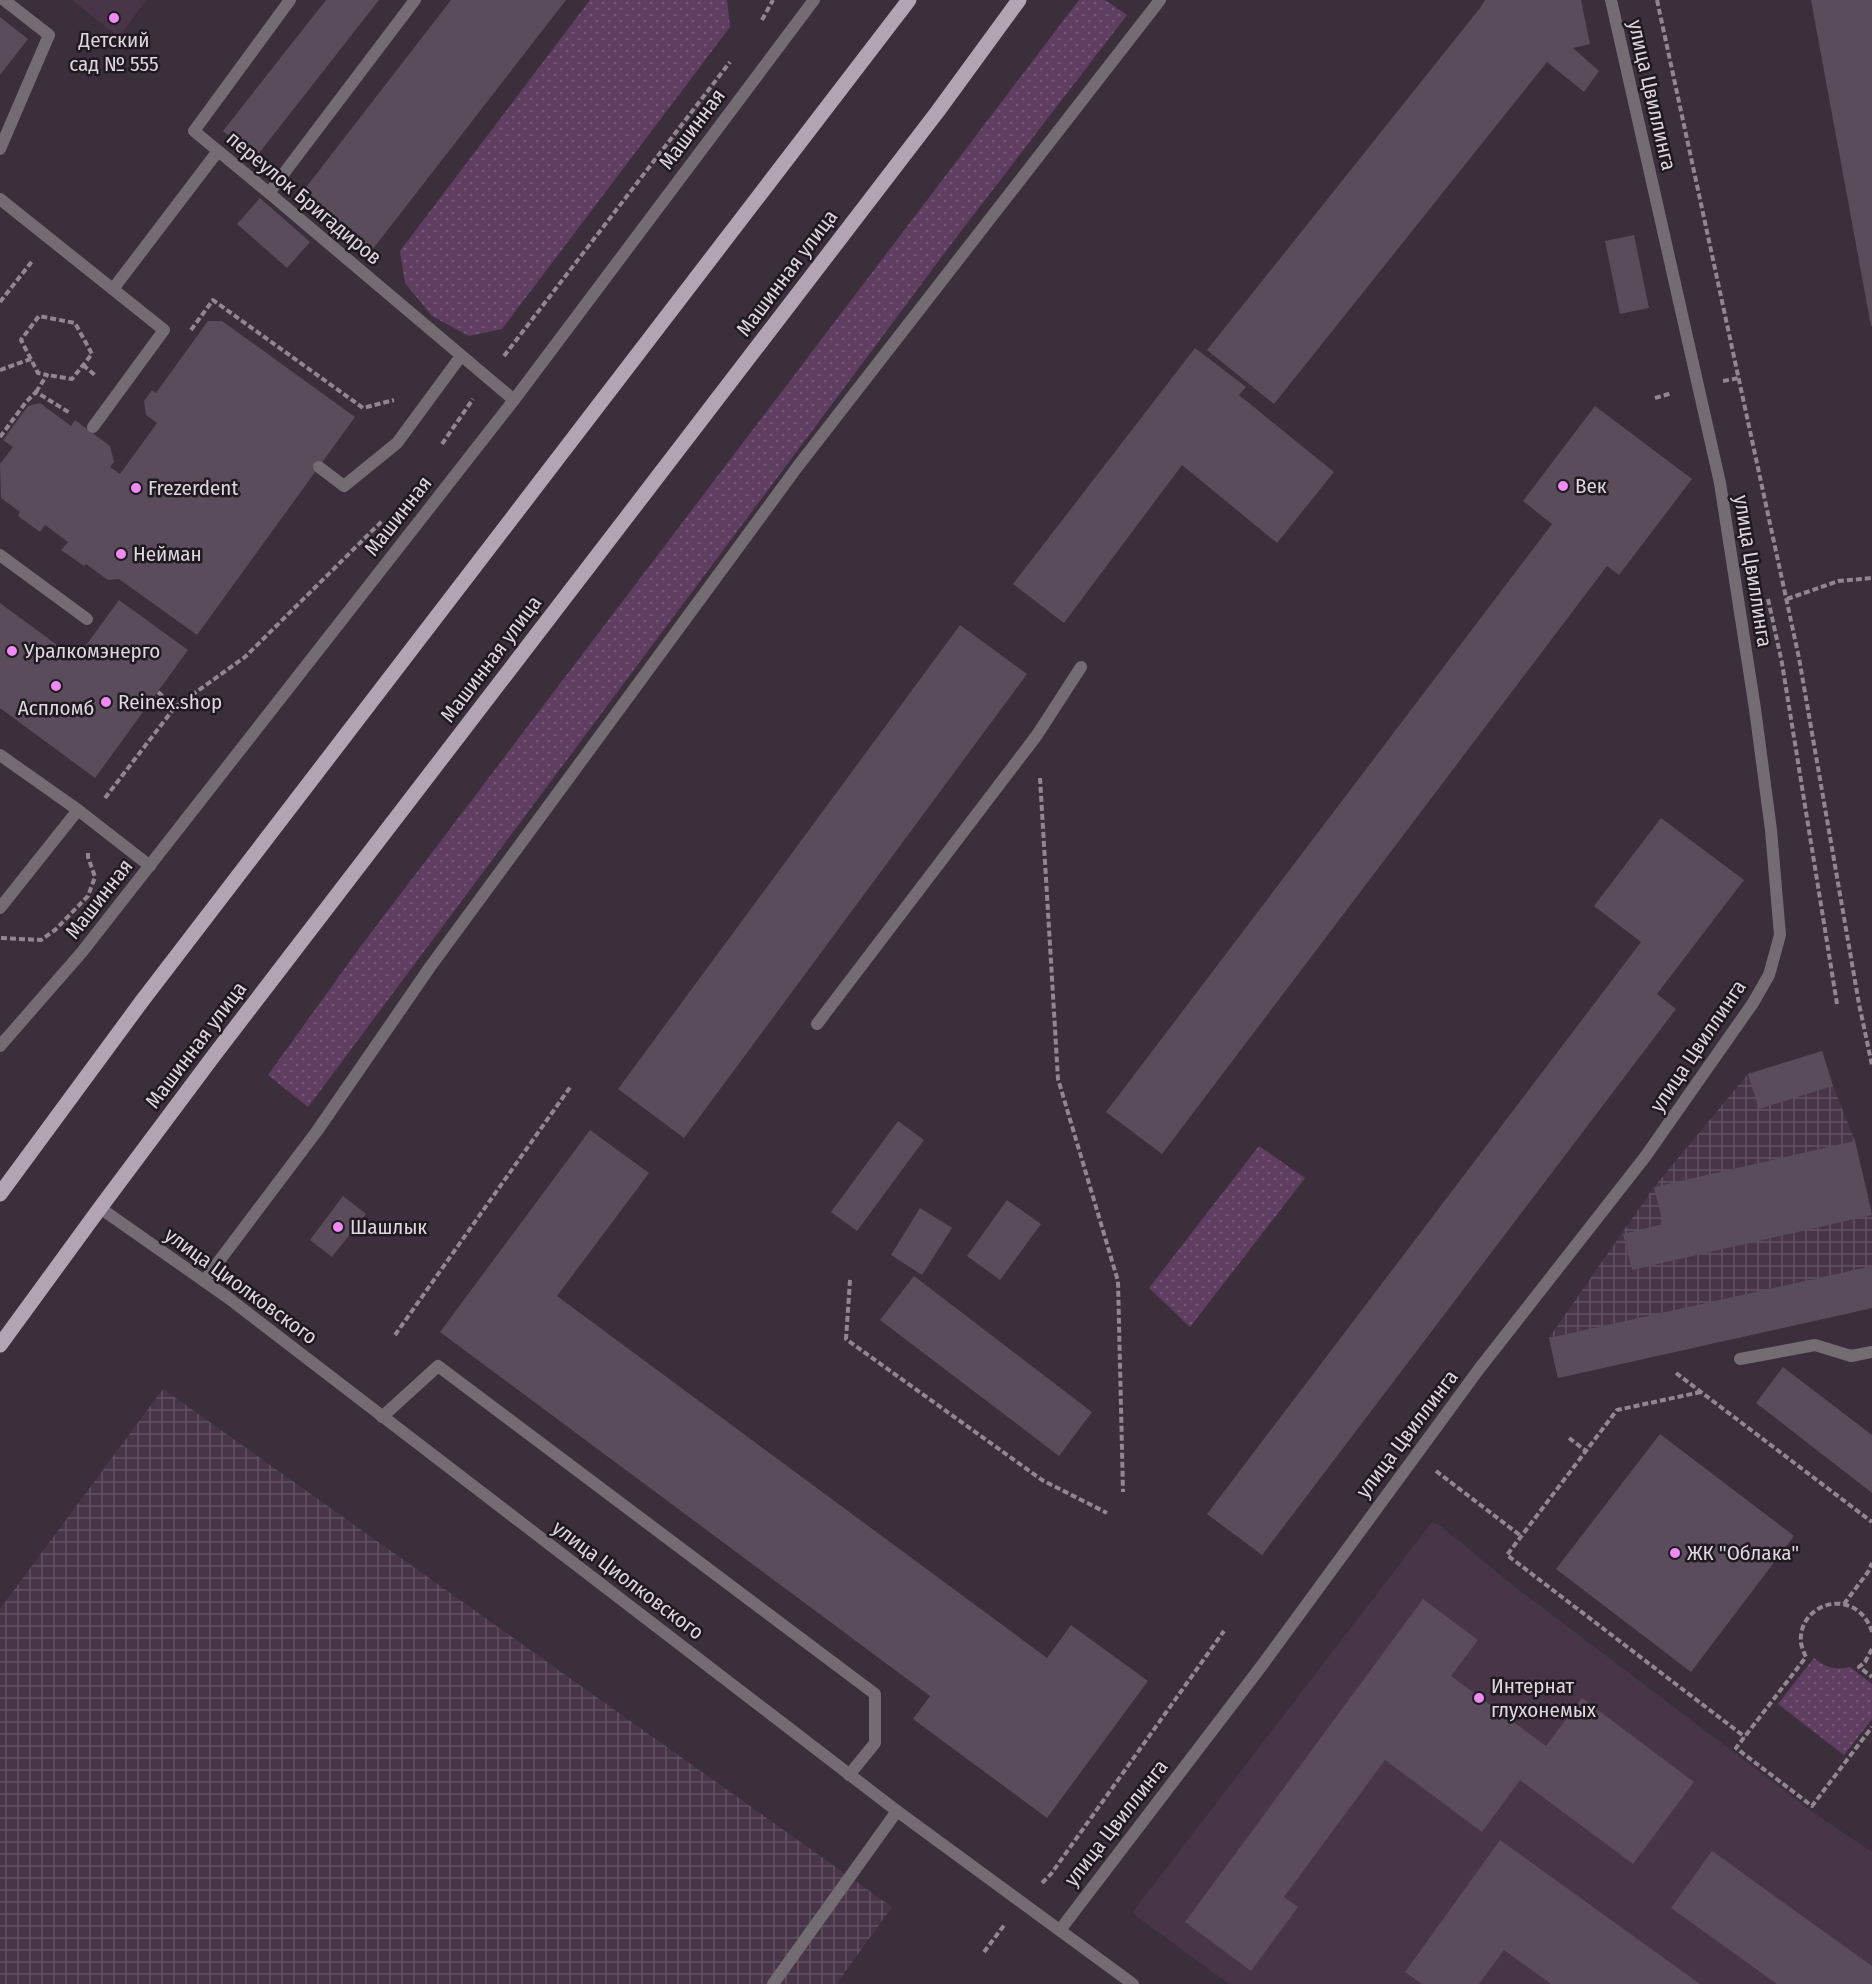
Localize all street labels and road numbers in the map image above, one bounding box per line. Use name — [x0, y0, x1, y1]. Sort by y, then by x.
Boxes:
street label: улица Цвиллинга — [1622, 17, 1682, 173]
street label: Машинная — [653, 83, 731, 175]
street label: переулок Бригадиров — [221, 126, 387, 270]
street label: Машинная улица — [731, 204, 843, 342]
street label: Машинная — [359, 471, 437, 561]
street label: улица Цвиллинга — [1728, 493, 1778, 649]
street label: Машинная улица — [435, 590, 547, 728]
street label: Машинная — [60, 854, 138, 944]
street label: улица Цвиллинга — [1644, 975, 1752, 1117]
street label: Машинная улица — [140, 976, 252, 1114]
street label: улица Циолковского — [159, 1222, 323, 1350]
street label: улица Цвиллинга — [1350, 1365, 1464, 1503]
street label: улица Циолковского — [547, 1515, 709, 1645]
street label: улица Цвиллинга — [1058, 1754, 1174, 1892]

